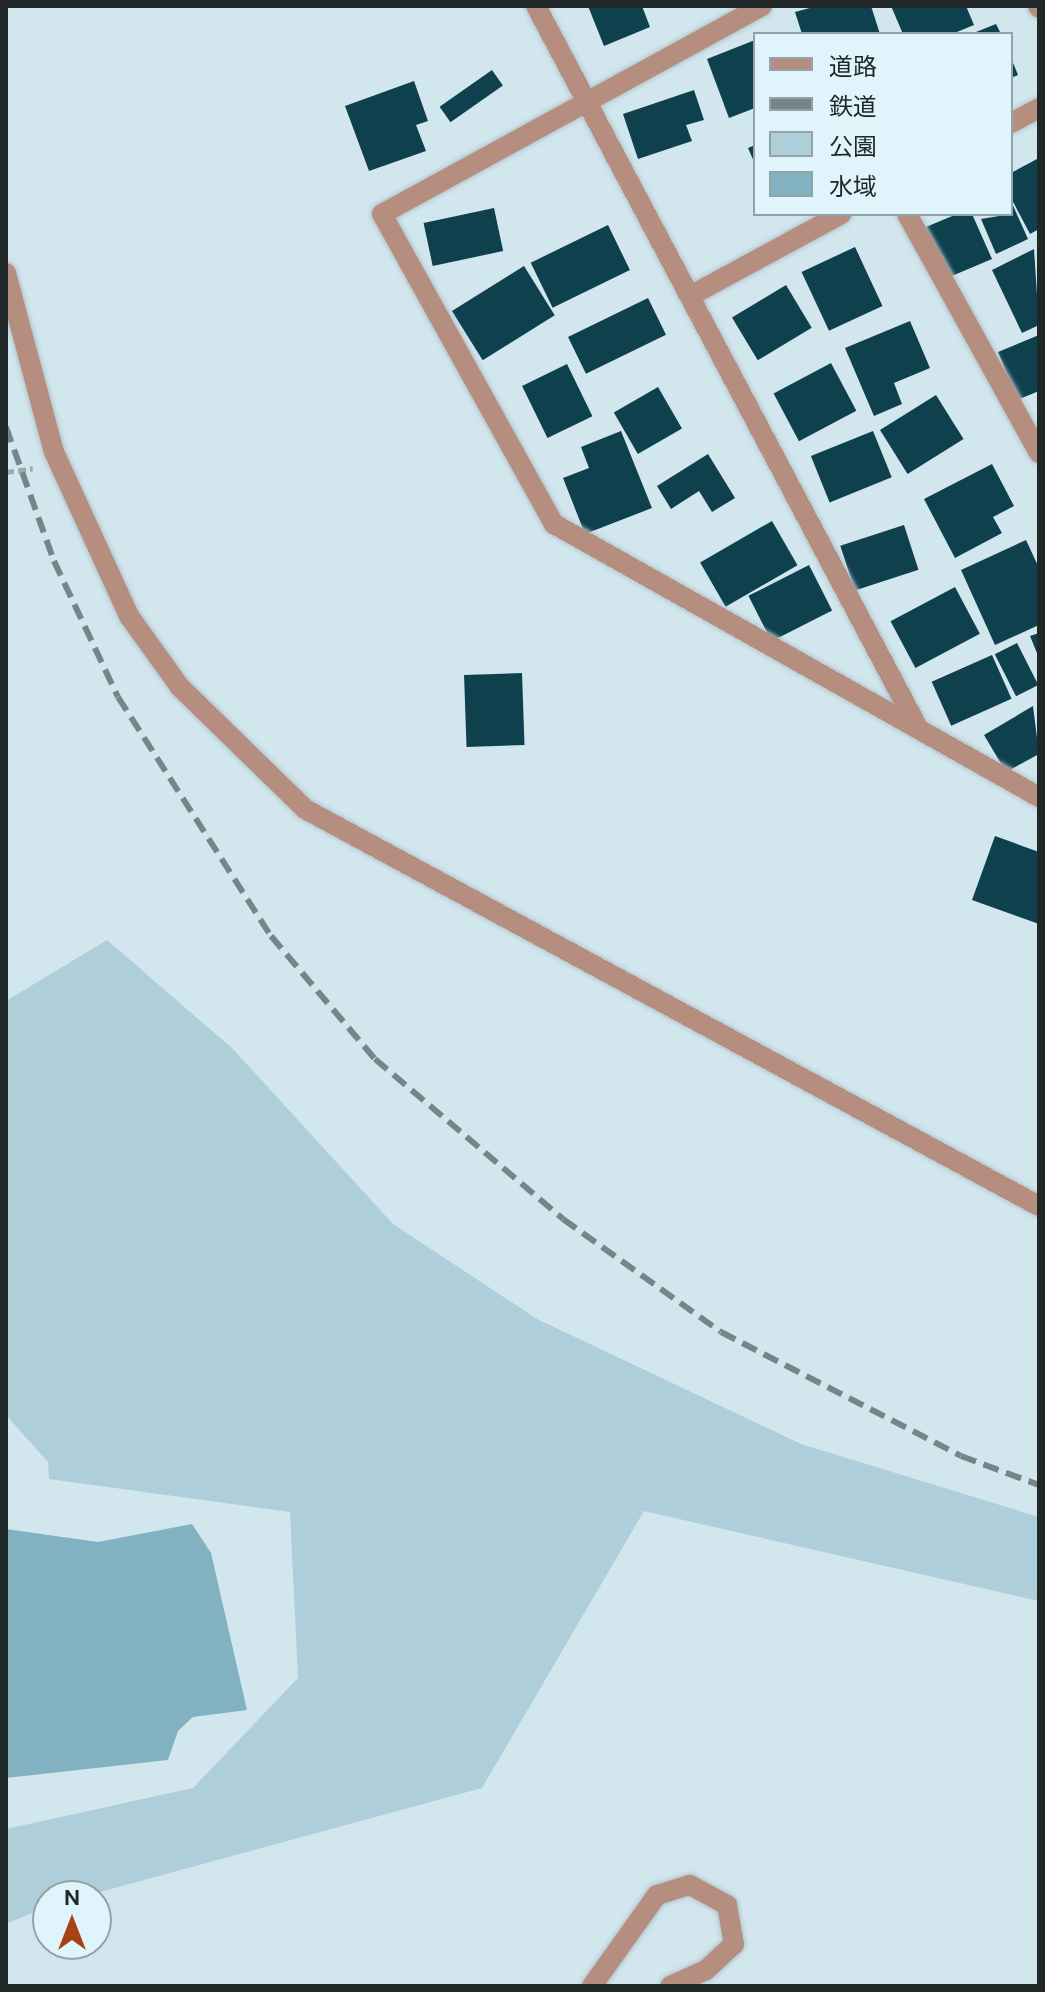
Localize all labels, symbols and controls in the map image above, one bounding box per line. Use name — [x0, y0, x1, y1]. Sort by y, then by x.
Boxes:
legend — [753, 32, 1013, 216]
text: 道路 — [829, 51, 877, 82]
text: 鉄道 — [829, 91, 877, 122]
text: 公園 — [829, 131, 877, 162]
text: 水域 — [829, 171, 877, 202]
north arrow — [32, 1880, 112, 1960]
text: N — [64, 1883, 80, 1912]

